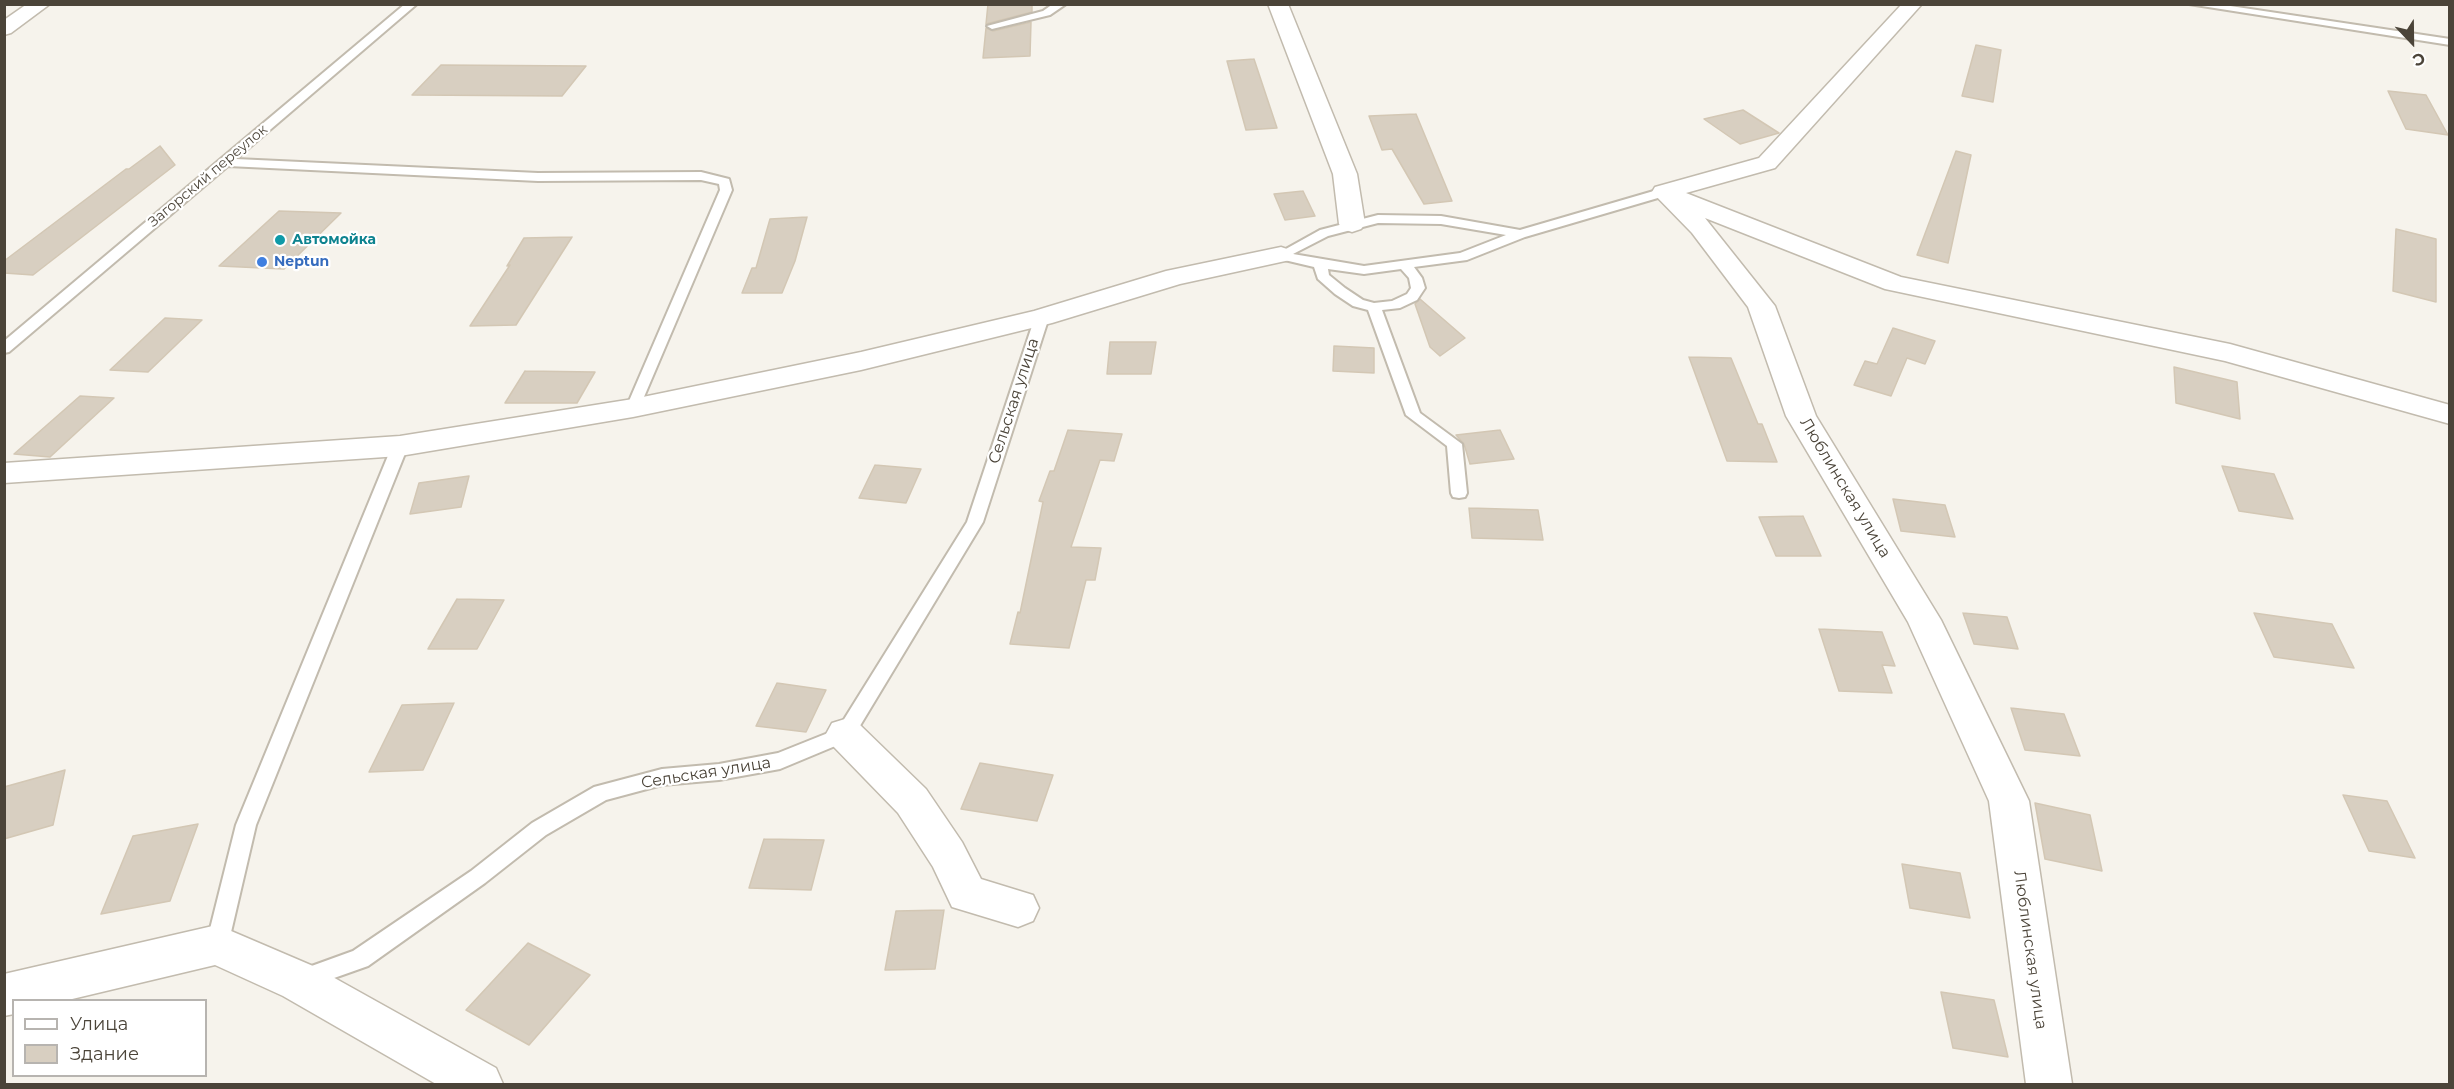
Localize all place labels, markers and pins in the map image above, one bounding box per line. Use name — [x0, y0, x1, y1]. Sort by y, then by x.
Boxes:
place label: Автомойка — [292, 232, 376, 248]
marker: Автомойка — [273, 233, 287, 247]
place label: Neptun — [274, 254, 329, 270]
marker: Neptun — [255, 255, 269, 269]

